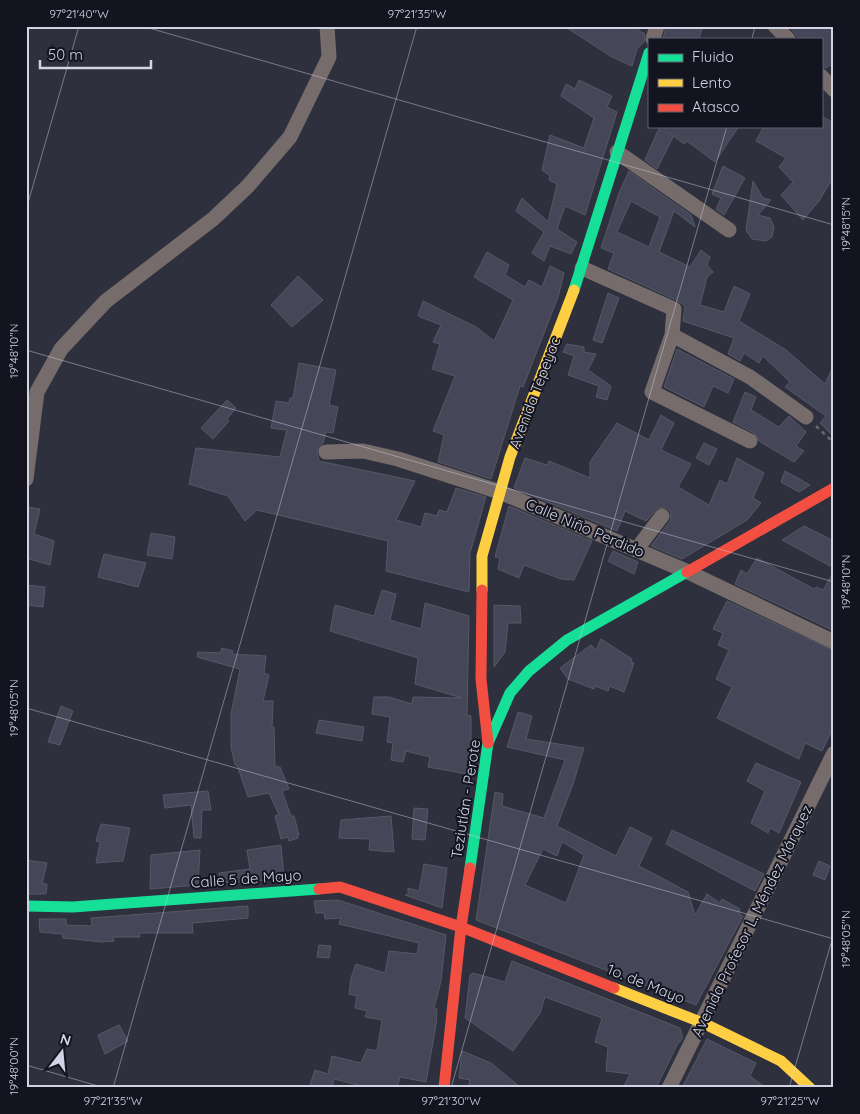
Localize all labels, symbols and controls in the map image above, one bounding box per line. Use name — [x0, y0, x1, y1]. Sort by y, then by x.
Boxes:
text: 97°21'40"W — [49, 6, 109, 21]
text: 97°21'35"W — [388, 6, 447, 21]
scale bar — [40, 38, 151, 70]
legend — [648, 38, 822, 128]
text: 50 m — [48, 45, 83, 64]
text: Fluido — [692, 47, 734, 66]
text: Lento — [692, 73, 731, 92]
text: Atasco — [692, 97, 740, 116]
text: 19°48'15"N — [838, 197, 853, 251]
text: 19°48'10"N — [6, 323, 21, 379]
street label: Avenida Tepeyac — [504, 334, 565, 451]
street label: Calle Niño Perdido — [523, 494, 648, 561]
text: 19°48'10"N — [838, 554, 853, 610]
text: 19°48'05"N — [6, 679, 21, 737]
street label: Teziutlán - Perote — [447, 738, 484, 860]
street label: Avenida Profesor L. Méndez Márquez — [687, 802, 816, 1040]
street label: Calle 5 de Mayo — [190, 865, 302, 892]
text: 19°48'05"N — [838, 910, 853, 968]
street label: 1o. de Mayo — [605, 959, 688, 1008]
north arrow — [38, 1026, 88, 1076]
text: N — [58, 1029, 73, 1050]
text: 19°48'00"N — [6, 1037, 21, 1095]
text: 97°21'35"W — [84, 1093, 143, 1108]
text: 97°21'30"W — [421, 1093, 481, 1108]
text: 97°21'25"W — [760, 1093, 820, 1108]

